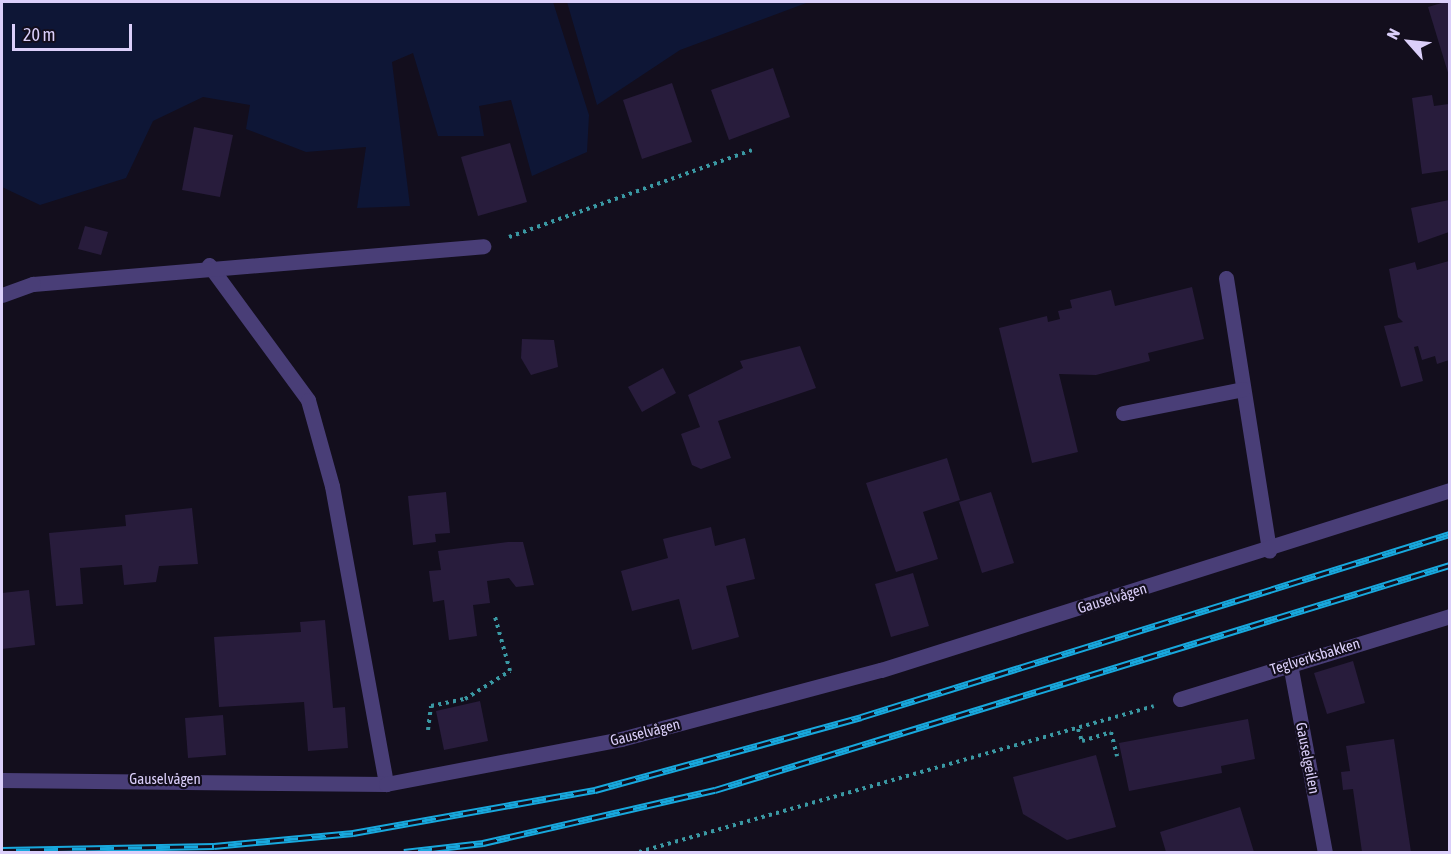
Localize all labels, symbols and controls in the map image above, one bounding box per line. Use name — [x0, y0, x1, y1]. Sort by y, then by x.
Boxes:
scale bar — [15, 12, 135, 50]
north arrow — [1379, 12, 1439, 72]
text: 20 m — [23, 24, 55, 45]
text: N — [1383, 26, 1403, 42]
street label: Gauselvågen — [1075, 579, 1149, 617]
street label: Teglverksbakken — [1268, 634, 1362, 678]
street label: Gauselvågen — [608, 715, 682, 749]
street label: Gauselgeilen — [1292, 721, 1324, 795]
street label: Gauselvågen — [129, 770, 201, 788]

